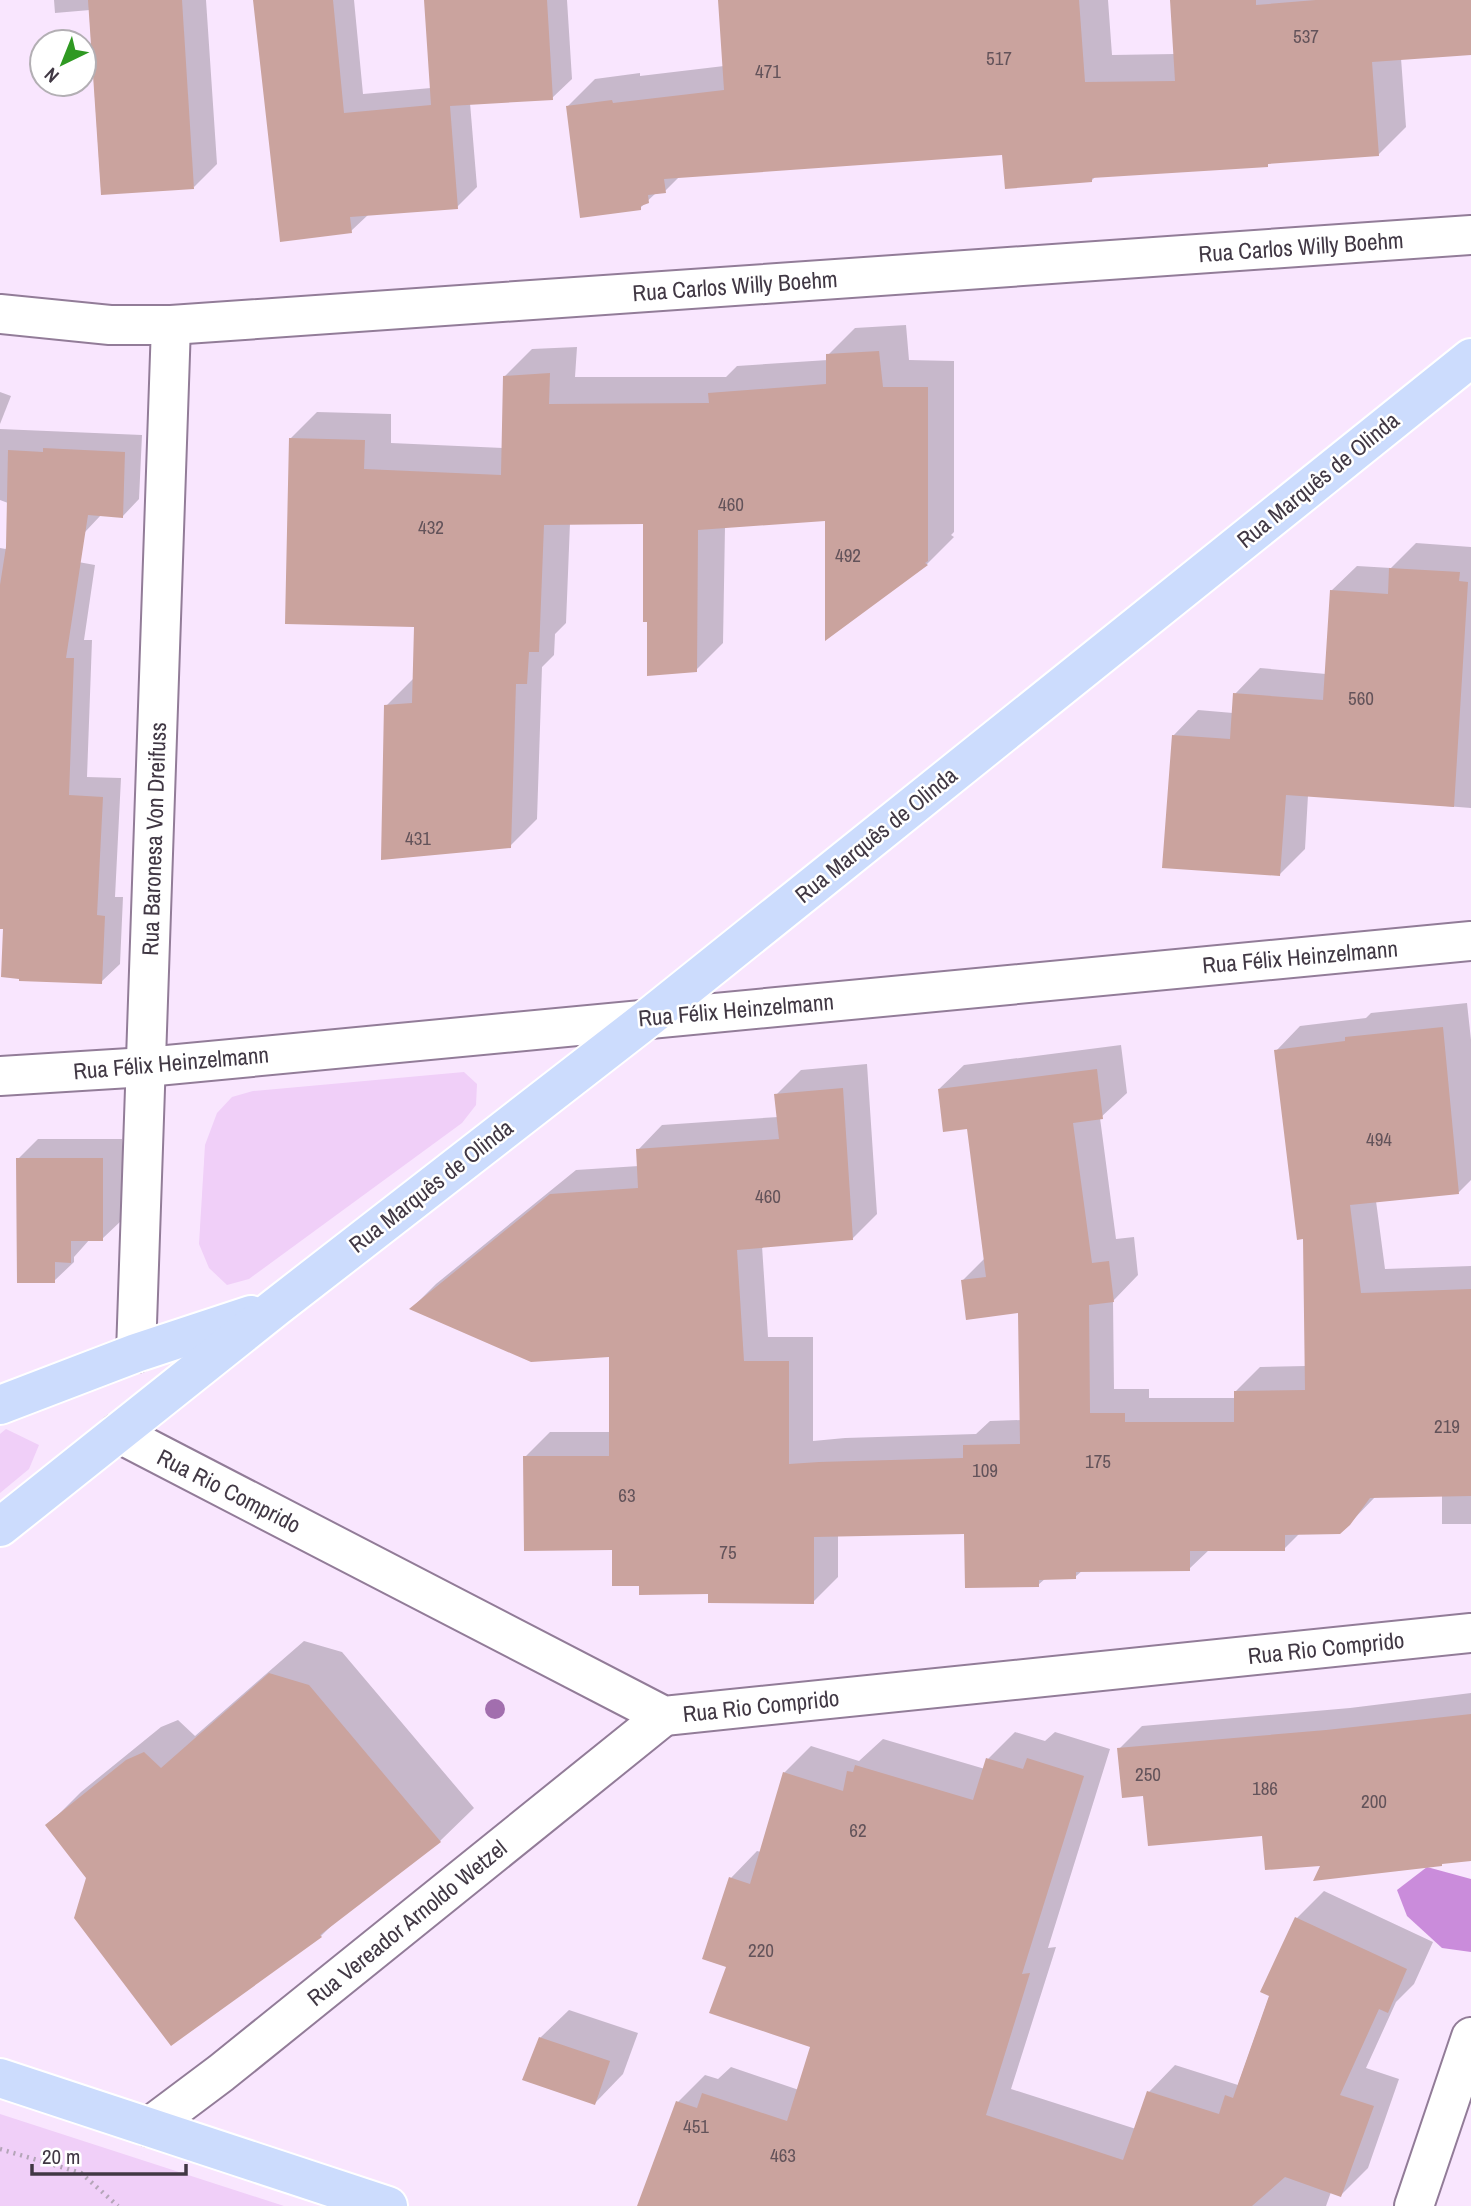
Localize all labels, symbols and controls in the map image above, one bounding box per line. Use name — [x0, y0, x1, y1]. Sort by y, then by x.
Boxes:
house number: 537 — [1293, 23, 1319, 49]
north arrow — [28, 28, 98, 98]
house number: 517 — [986, 45, 1012, 71]
house number: 471 — [755, 58, 781, 84]
text: N — [38, 62, 64, 89]
street label: Rua Carlos Willy Boehm — [1197, 224, 1405, 269]
street label: Rua Carlos Willy Boehm — [631, 263, 839, 308]
street label: Rua Marquês de Olinda — [1230, 404, 1406, 555]
house number: 460 — [718, 491, 744, 517]
house number: 432 — [418, 514, 444, 540]
house number: 492 — [835, 542, 861, 568]
house number: 560 — [1348, 685, 1374, 711]
street label: Rua Baronesa Von Dreifuss — [134, 722, 173, 956]
street label: Rua Marquês de Olinda — [788, 759, 964, 910]
house number: 431 — [405, 825, 431, 851]
street label: Rua Félix Heinzelmann — [1201, 933, 1399, 980]
street label: Rua Félix Heinzelmann — [637, 986, 835, 1033]
street label: Rua Félix Heinzelmann — [72, 1039, 270, 1086]
street label: Rua Marquês de Olinda — [342, 1111, 520, 1259]
house number: 494 — [1366, 1126, 1392, 1152]
house number: 460 — [755, 1183, 781, 1209]
house number: 219 — [1434, 1413, 1460, 1439]
street label: Rua Rio Comprido — [152, 1441, 306, 1540]
house number: 175 — [1085, 1448, 1111, 1474]
house number: 109 — [972, 1457, 998, 1483]
house number: 63 — [618, 1482, 636, 1508]
house number: 75 — [719, 1539, 737, 1565]
street label: Rua Rio Comprido — [1246, 1624, 1406, 1671]
street label: Rua Rio Comprido — [681, 1682, 841, 1729]
house number: 250 — [1135, 1761, 1161, 1787]
house number: 186 — [1252, 1775, 1278, 1801]
house number: 200 — [1361, 1788, 1387, 1814]
house number: 62 — [849, 1817, 867, 1843]
street label: Rua Vereador Arnoldo Wetzel — [301, 1832, 513, 2013]
house number: 220 — [748, 1937, 774, 1963]
house number: 451 — [683, 2113, 709, 2139]
scale bar — [32, 2132, 186, 2176]
text: 20 m — [42, 2142, 80, 2171]
house number: 463 — [770, 2142, 796, 2168]

